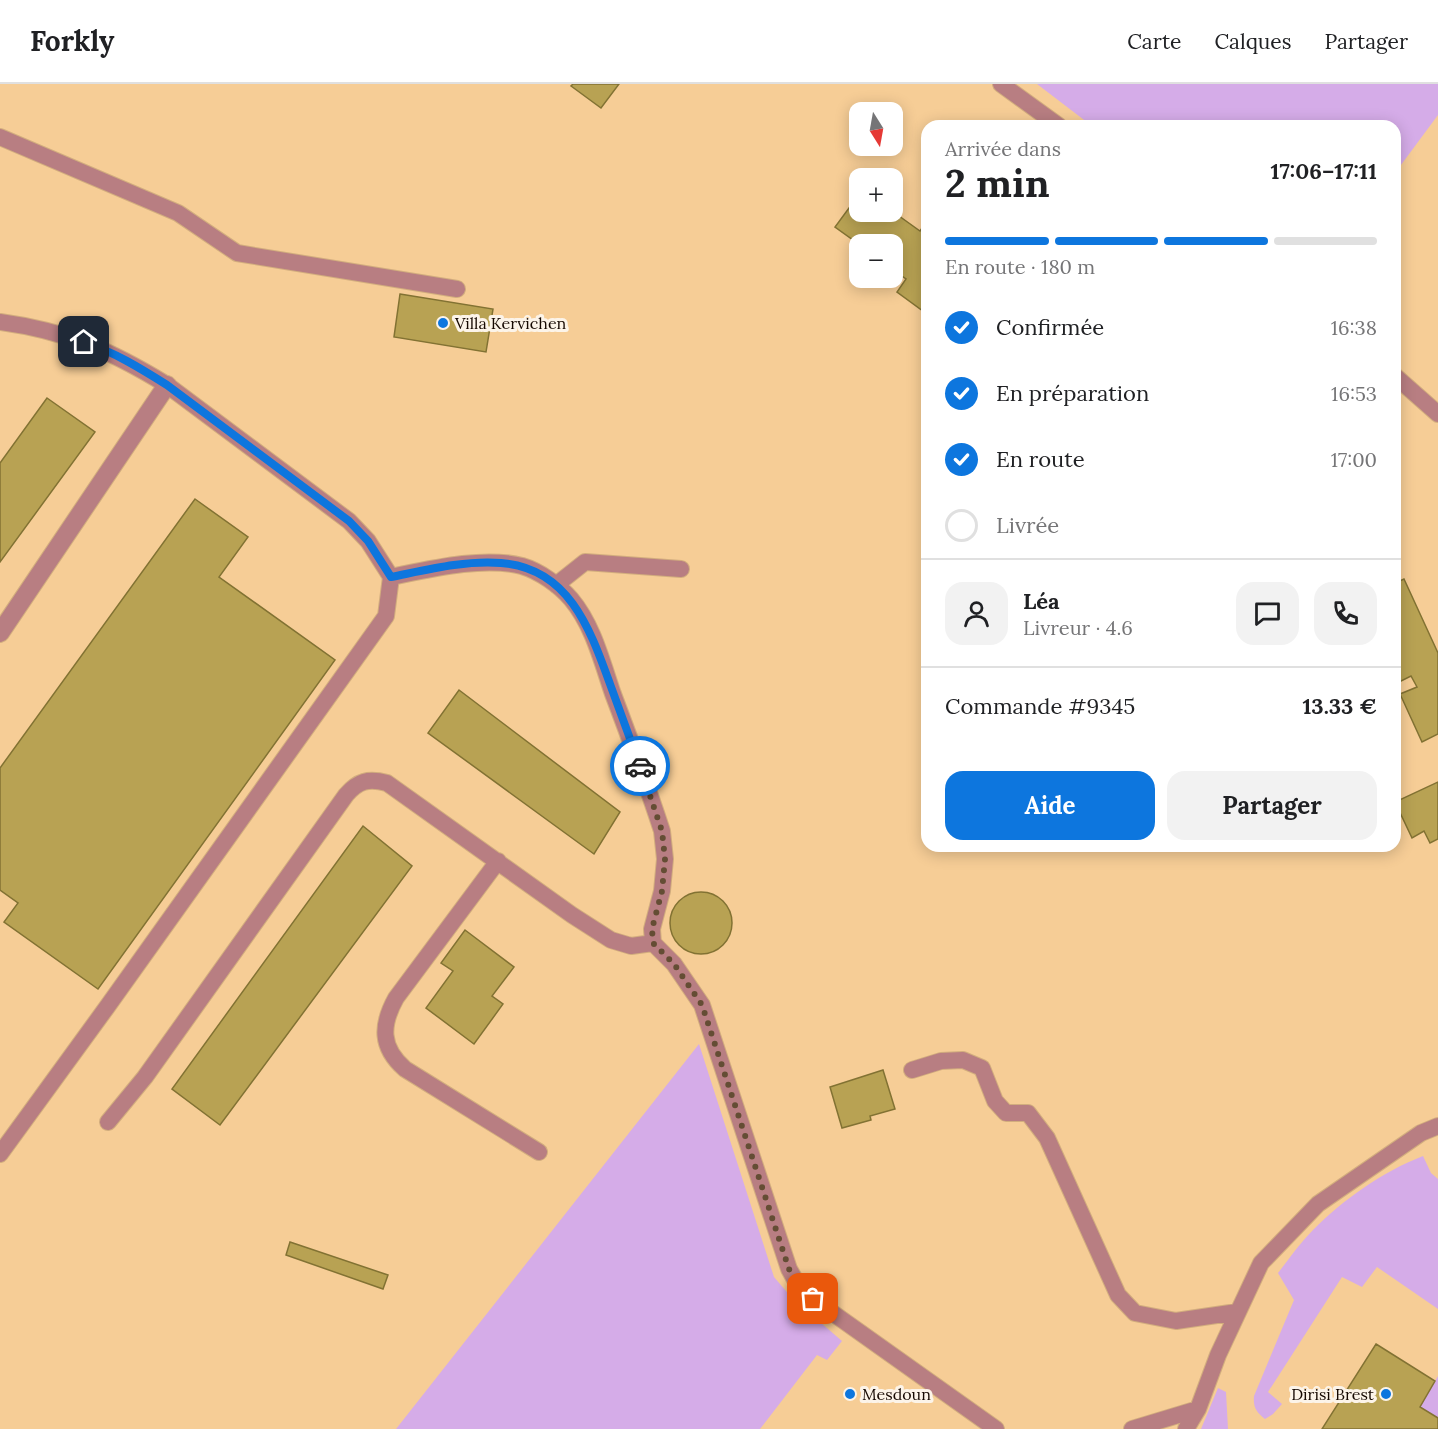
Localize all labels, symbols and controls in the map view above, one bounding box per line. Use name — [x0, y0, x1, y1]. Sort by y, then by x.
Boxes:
text: Forkly — [30, 23, 114, 59]
text: Carte — [1127, 28, 1181, 55]
text: Calques — [1214, 28, 1291, 55]
text: Partager — [1324, 28, 1408, 55]
north arrow — [849, 102, 903, 156]
map controls — [849, 102, 903, 288]
text: Arrivée dans — [945, 136, 1061, 161]
text: 17:06–17:11 — [1271, 157, 1377, 185]
text: 2 min — [945, 158, 1050, 208]
button: + — [849, 168, 903, 222]
button: − — [849, 234, 903, 288]
text: En route · 180 m — [945, 254, 1095, 279]
icon: check — [945, 311, 978, 344]
place label: Villa Kervichen — [454, 313, 567, 333]
text: Confirmée — [996, 313, 1104, 341]
text: 16:38 — [1331, 315, 1377, 340]
pin — [58, 316, 109, 367]
marker: Villa Kervichen — [436, 316, 450, 330]
icon: home — [67, 325, 100, 358]
icon: check — [945, 377, 978, 410]
text: En préparation — [996, 379, 1149, 407]
text: 16:53 — [1331, 381, 1377, 406]
icon: check — [945, 443, 978, 476]
text: En route — [996, 445, 1085, 473]
text: 17:00 — [1331, 447, 1377, 472]
text: Livrée — [996, 511, 1059, 539]
button: person — [945, 582, 1008, 645]
button: chat — [1236, 582, 1299, 645]
button: phone — [1314, 582, 1377, 645]
text: Léa — [1023, 587, 1060, 615]
text: Livreur · 4.6 — [1023, 615, 1133, 640]
text: Commande #9345 — [945, 692, 1135, 720]
text: 13.33 € — [1302, 692, 1377, 720]
courier — [610, 736, 670, 796]
icon: car — [624, 750, 657, 783]
button: Aide — [945, 771, 1155, 840]
button: Partager — [1167, 771, 1377, 840]
pin — [787, 1273, 838, 1324]
icon: bag — [796, 1282, 829, 1315]
place label: Mesdoun — [862, 1384, 931, 1404]
place label: Dirisi Brest — [1291, 1384, 1375, 1404]
marker: Mesdoun — [843, 1387, 857, 1401]
marker: Dirisi Brest — [1379, 1387, 1393, 1401]

